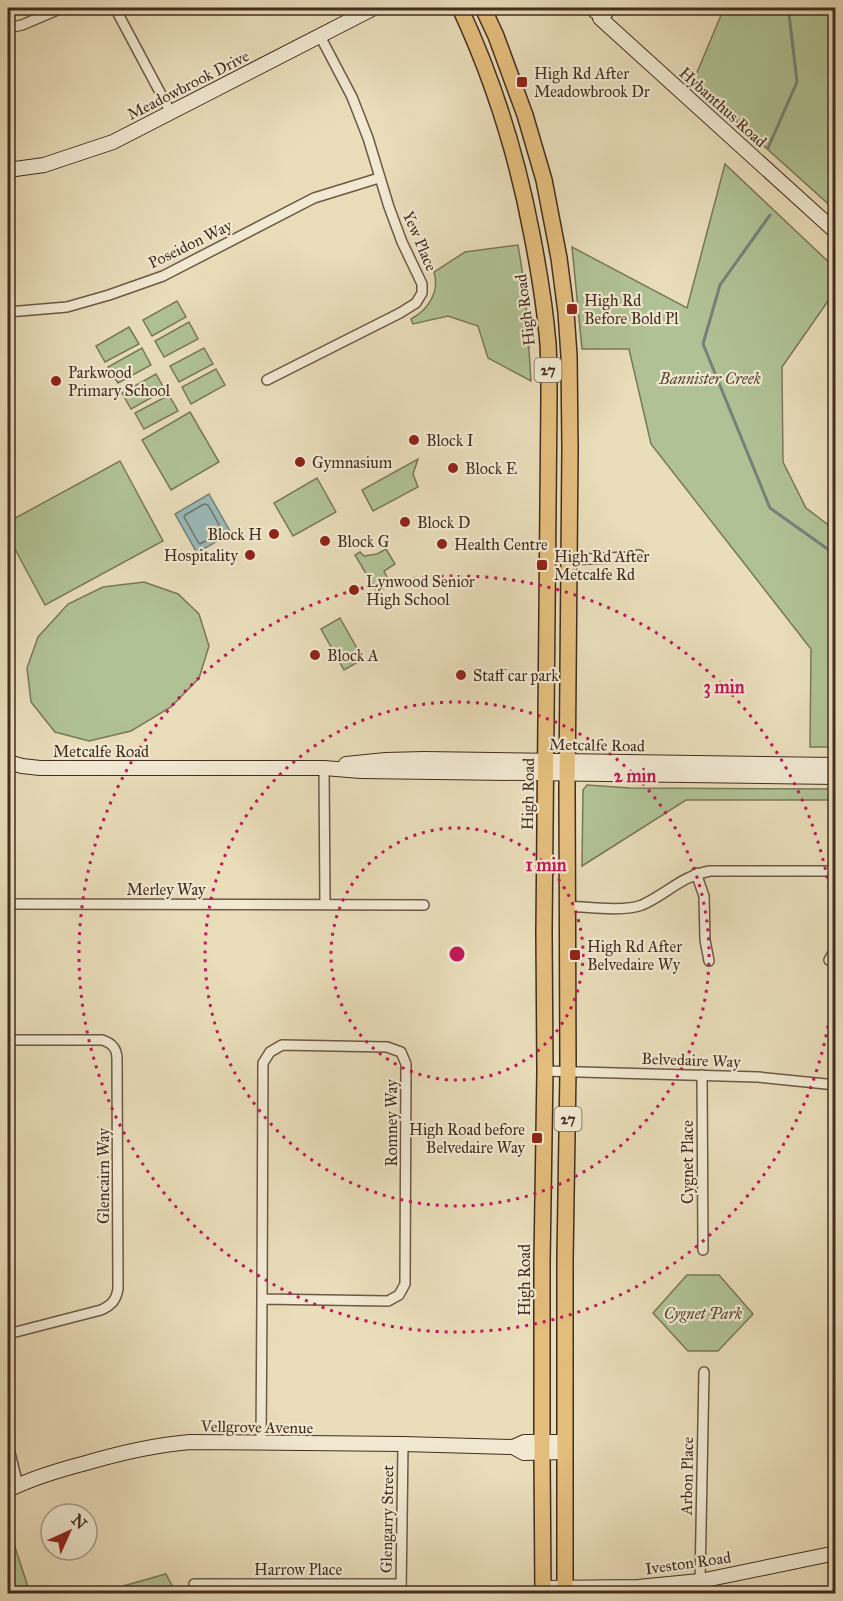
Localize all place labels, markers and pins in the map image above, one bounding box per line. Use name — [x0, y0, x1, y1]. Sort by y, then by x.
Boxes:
place label: High Rd After Meadowbrook Dr — [534, 64, 650, 101]
marker: High Rd After Meadowbrook Dr — [515, 75, 529, 89]
place label: High Rd Before Bold Pl — [584, 291, 679, 328]
marker: High Rd Before Bold Pl — [565, 302, 579, 316]
place label: Parkwood Primary School — [68, 363, 171, 400]
marker: Parkwood Primary School — [49, 374, 63, 388]
place label: Block I — [426, 431, 474, 450]
marker: Block I — [407, 433, 421, 447]
place label: Gymnasium — [312, 453, 393, 472]
marker: Gymnasium — [293, 455, 307, 469]
place label: Block E — [465, 459, 517, 478]
marker: Block E — [446, 461, 460, 475]
place label: Block D — [417, 513, 470, 532]
marker: Block D — [398, 515, 412, 529]
place label: Block H — [208, 525, 262, 544]
marker: Block H — [267, 527, 281, 541]
place label: Block G — [337, 532, 390, 551]
marker: Block G — [318, 534, 332, 548]
place label: Health Centre — [454, 535, 548, 554]
marker: Health Centre — [435, 537, 449, 551]
place label: Hospitality — [164, 546, 238, 565]
place label: High Rd After Metcalfe Rd — [554, 547, 649, 584]
marker: Hospitality — [243, 548, 257, 562]
marker: High Rd After Metcalfe Rd — [535, 558, 549, 572]
place label: Lynwood Senior High School — [366, 572, 475, 610]
marker: Lynwood Senior High School — [347, 583, 361, 597]
place label: Block A — [327, 646, 379, 665]
marker: Block A — [308, 648, 322, 662]
place label: Staff car park — [473, 666, 559, 685]
marker: Staff car park — [454, 668, 468, 682]
place label: High Rd After Belvedaire Wy — [587, 937, 682, 974]
centre of rings — [447, 944, 467, 964]
marker: High Rd After Belvedaire Wy — [568, 948, 582, 962]
place label: High Road before Belvedaire Way — [409, 1120, 525, 1157]
marker: High Road before Belvedaire Way — [530, 1131, 544, 1145]

